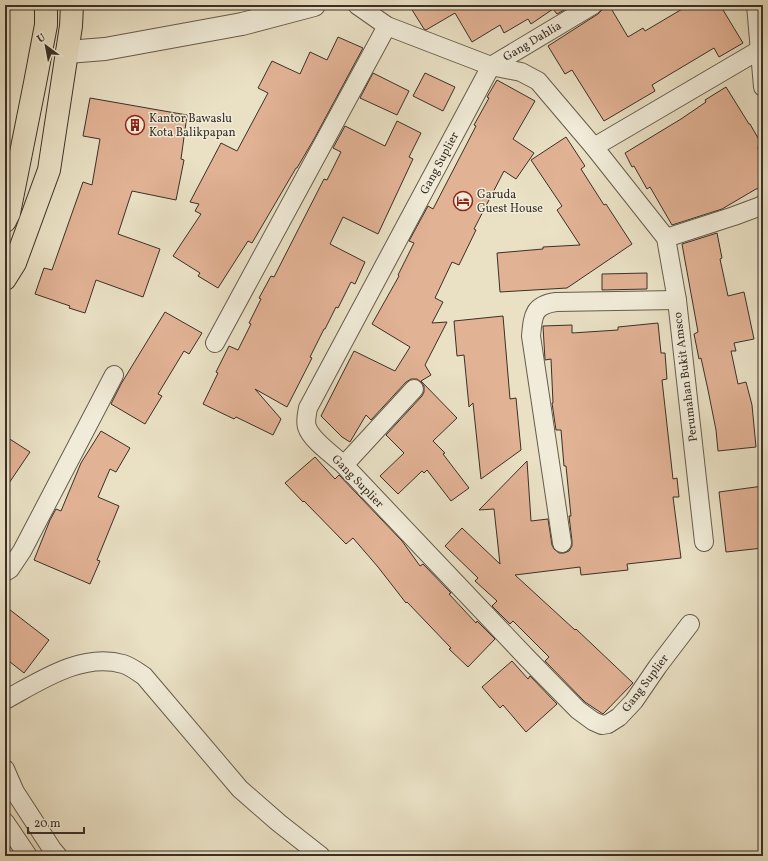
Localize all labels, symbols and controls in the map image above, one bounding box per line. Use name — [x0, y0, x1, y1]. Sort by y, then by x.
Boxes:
street label: Gang Dahlia — [500, 18, 565, 66]
north arrow — [26, 26, 66, 66]
text: U — [34, 30, 49, 47]
place label: Kantor Bawaslu Kota Balikpapan — [149, 111, 236, 141]
building icon: Kantor Bawaslu Kota Balikpapan — [124, 114, 146, 136]
street label: Gang Suplier — [417, 129, 463, 197]
place label: Garuda Guest House — [477, 187, 543, 217]
hotel icon: Garuda Guest House — [452, 190, 474, 212]
street label: Perumahan Bukit Amsco — [670, 311, 702, 443]
street label: Gang Suplier — [328, 451, 387, 512]
street label: Gang Suplier — [619, 651, 673, 716]
scale bar — [28, 809, 84, 835]
text: 20 m — [34, 816, 61, 832]

